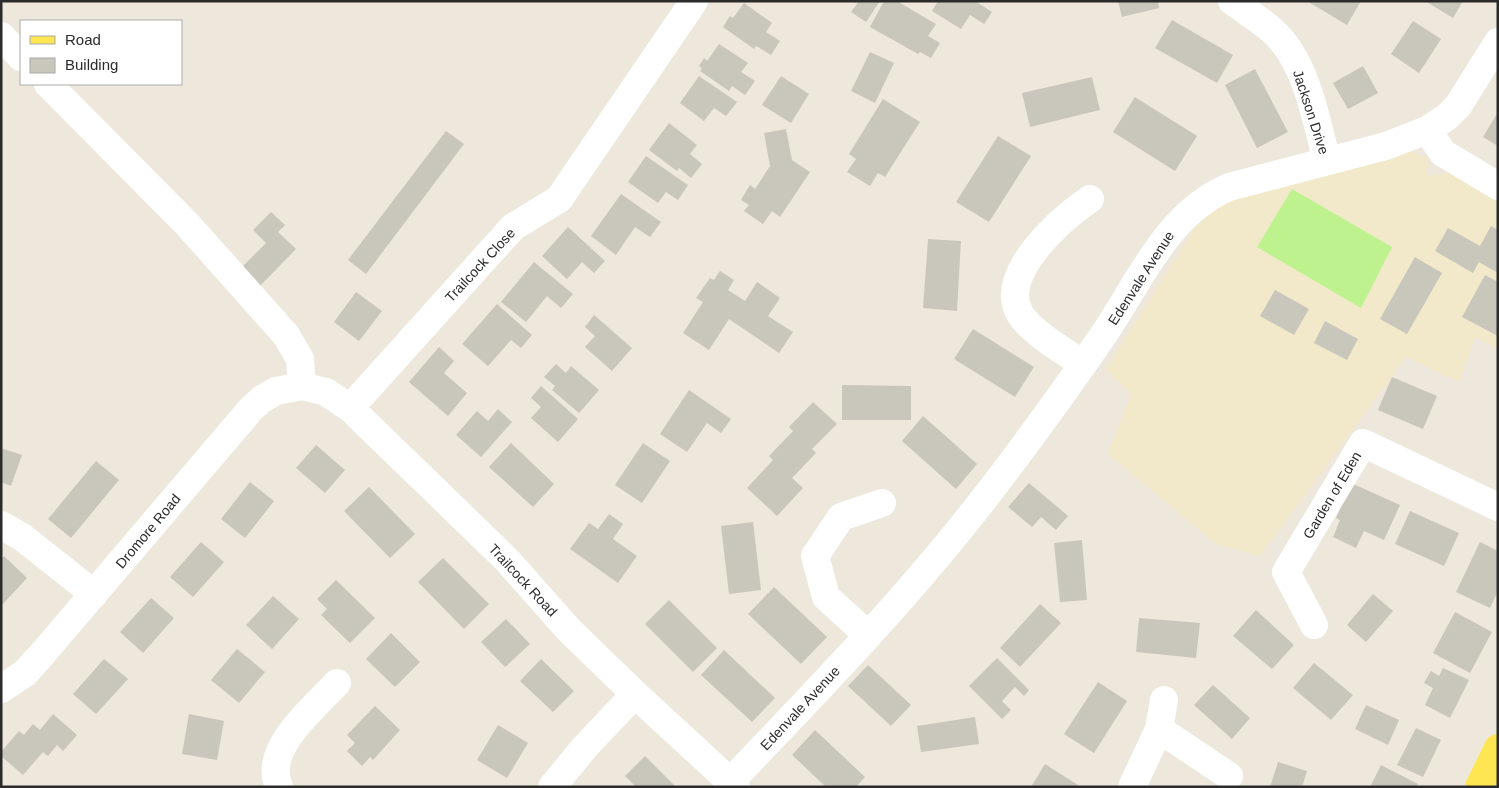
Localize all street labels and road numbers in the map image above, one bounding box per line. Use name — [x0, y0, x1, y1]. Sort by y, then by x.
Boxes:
street label: Jackson Drive — [1290, 68, 1332, 156]
street label: Trailcock Close — [442, 225, 518, 305]
street label: Edenvale Avenue — [1105, 228, 1177, 328]
street label: Garden of Eden — [1300, 449, 1364, 541]
street label: Dromore Road — [112, 491, 184, 571]
street label: Trailcock Road — [485, 541, 561, 619]
street label: Edenvale Avenue — [757, 663, 843, 753]

